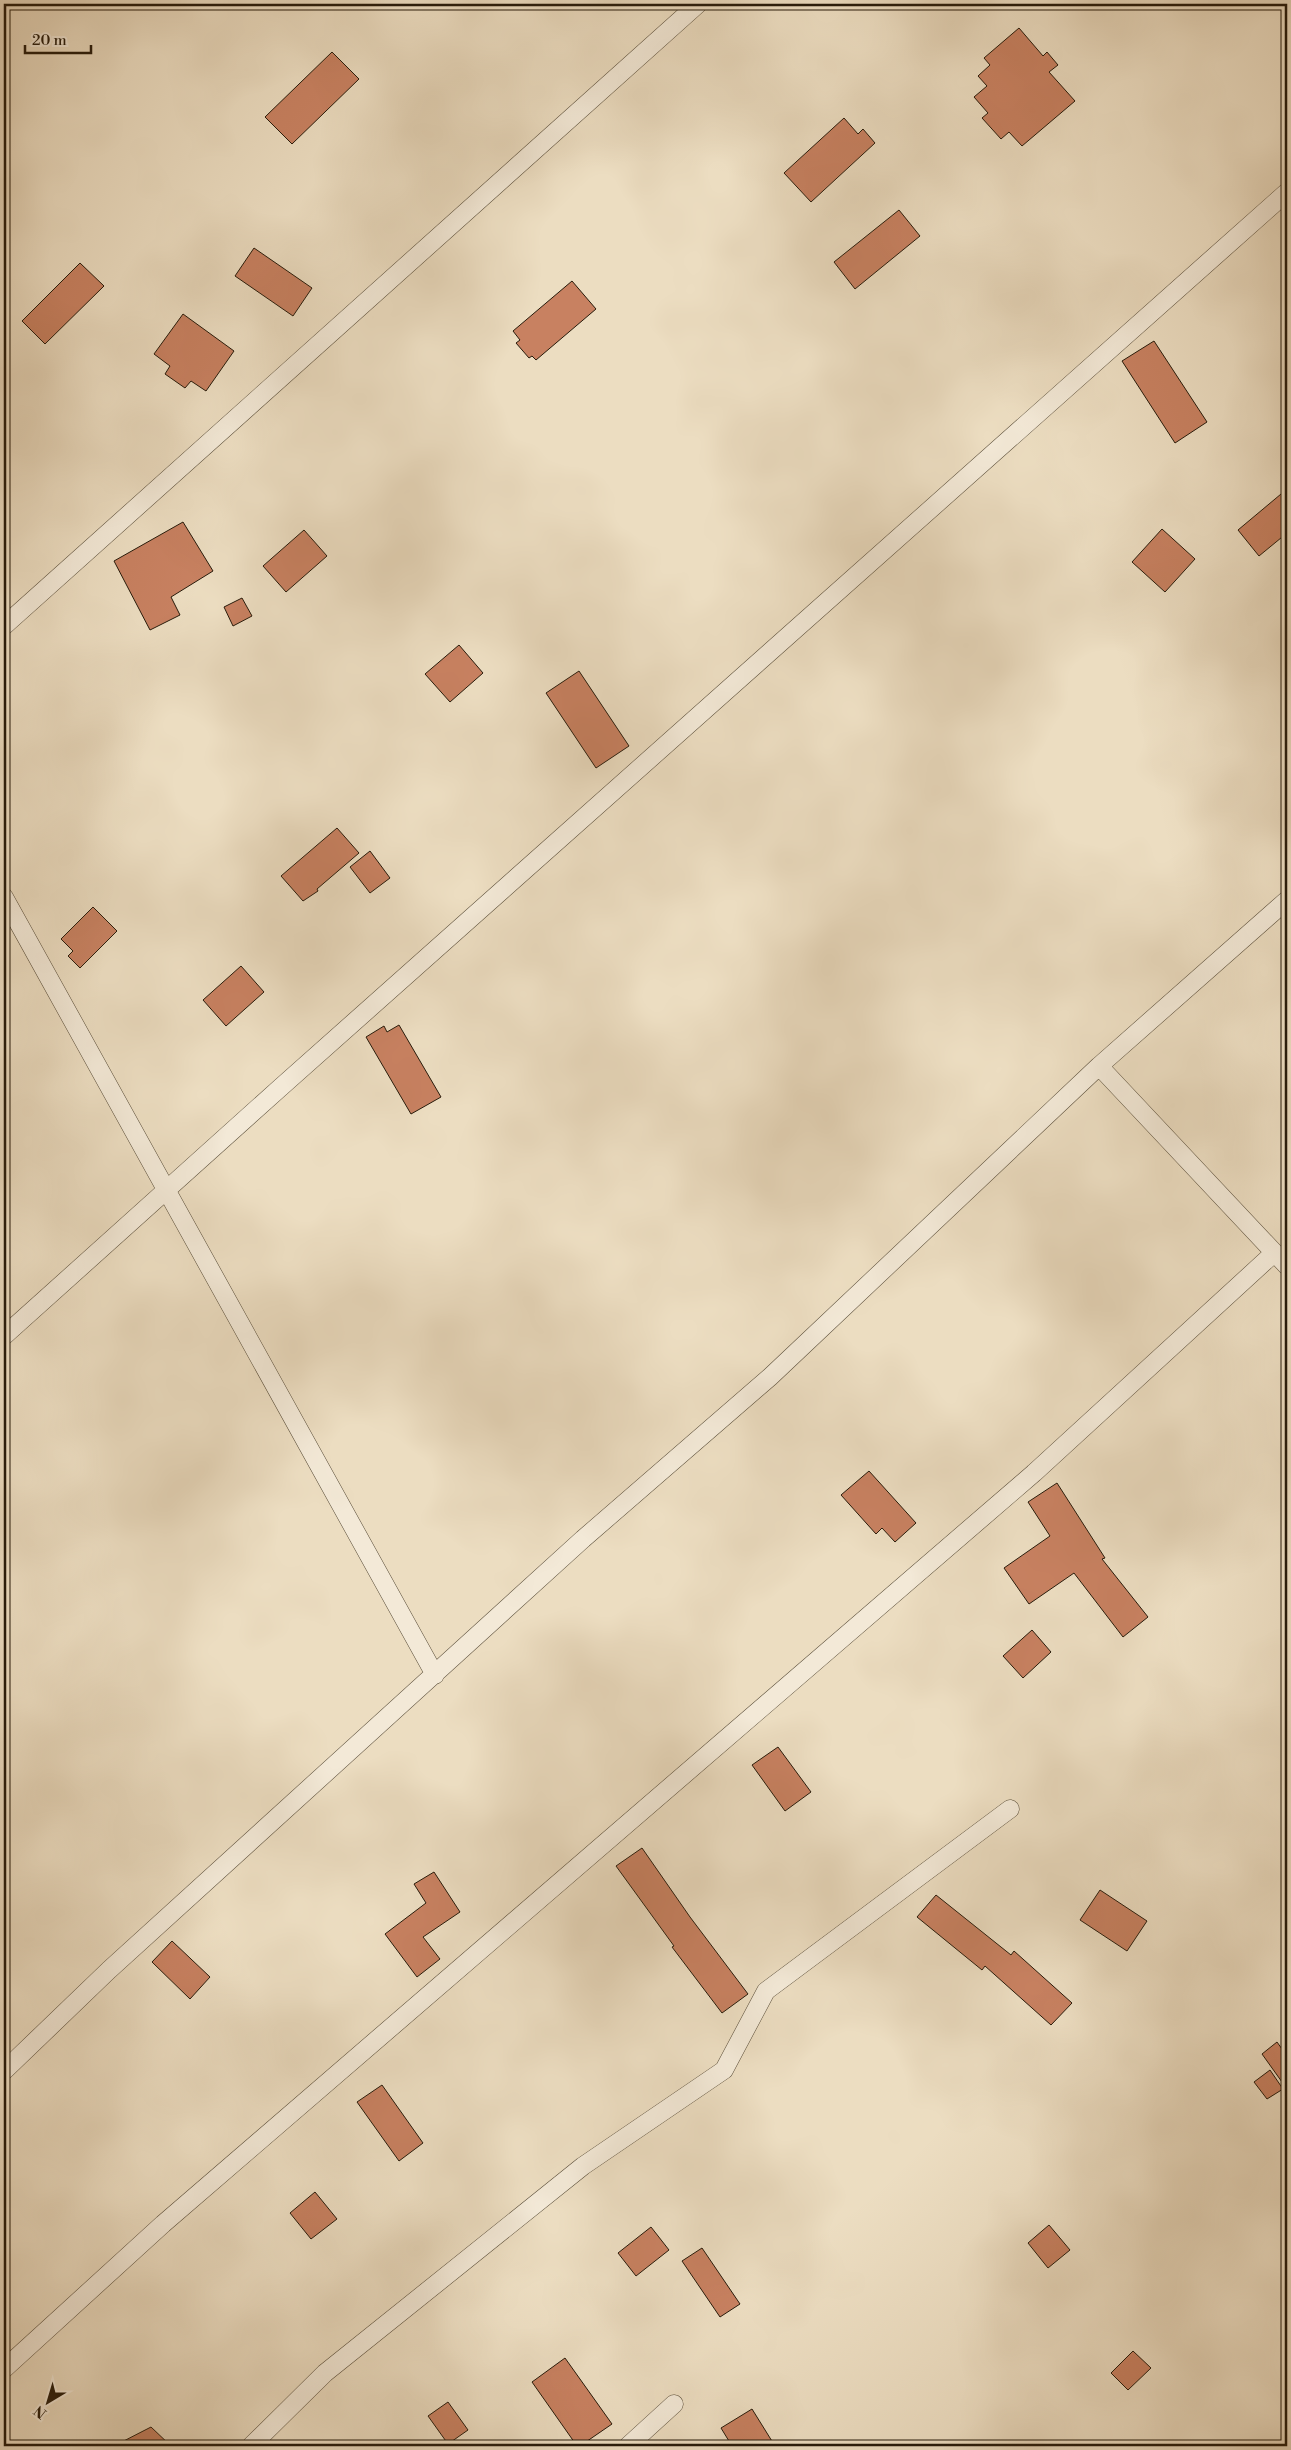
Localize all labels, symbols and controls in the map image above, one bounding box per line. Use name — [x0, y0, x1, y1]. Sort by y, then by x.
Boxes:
scale bar — [25, 22, 91, 54]
text: 20 m — [32, 31, 67, 50]
north arrow — [22, 2378, 72, 2428]
text: N — [31, 2401, 51, 2422]

